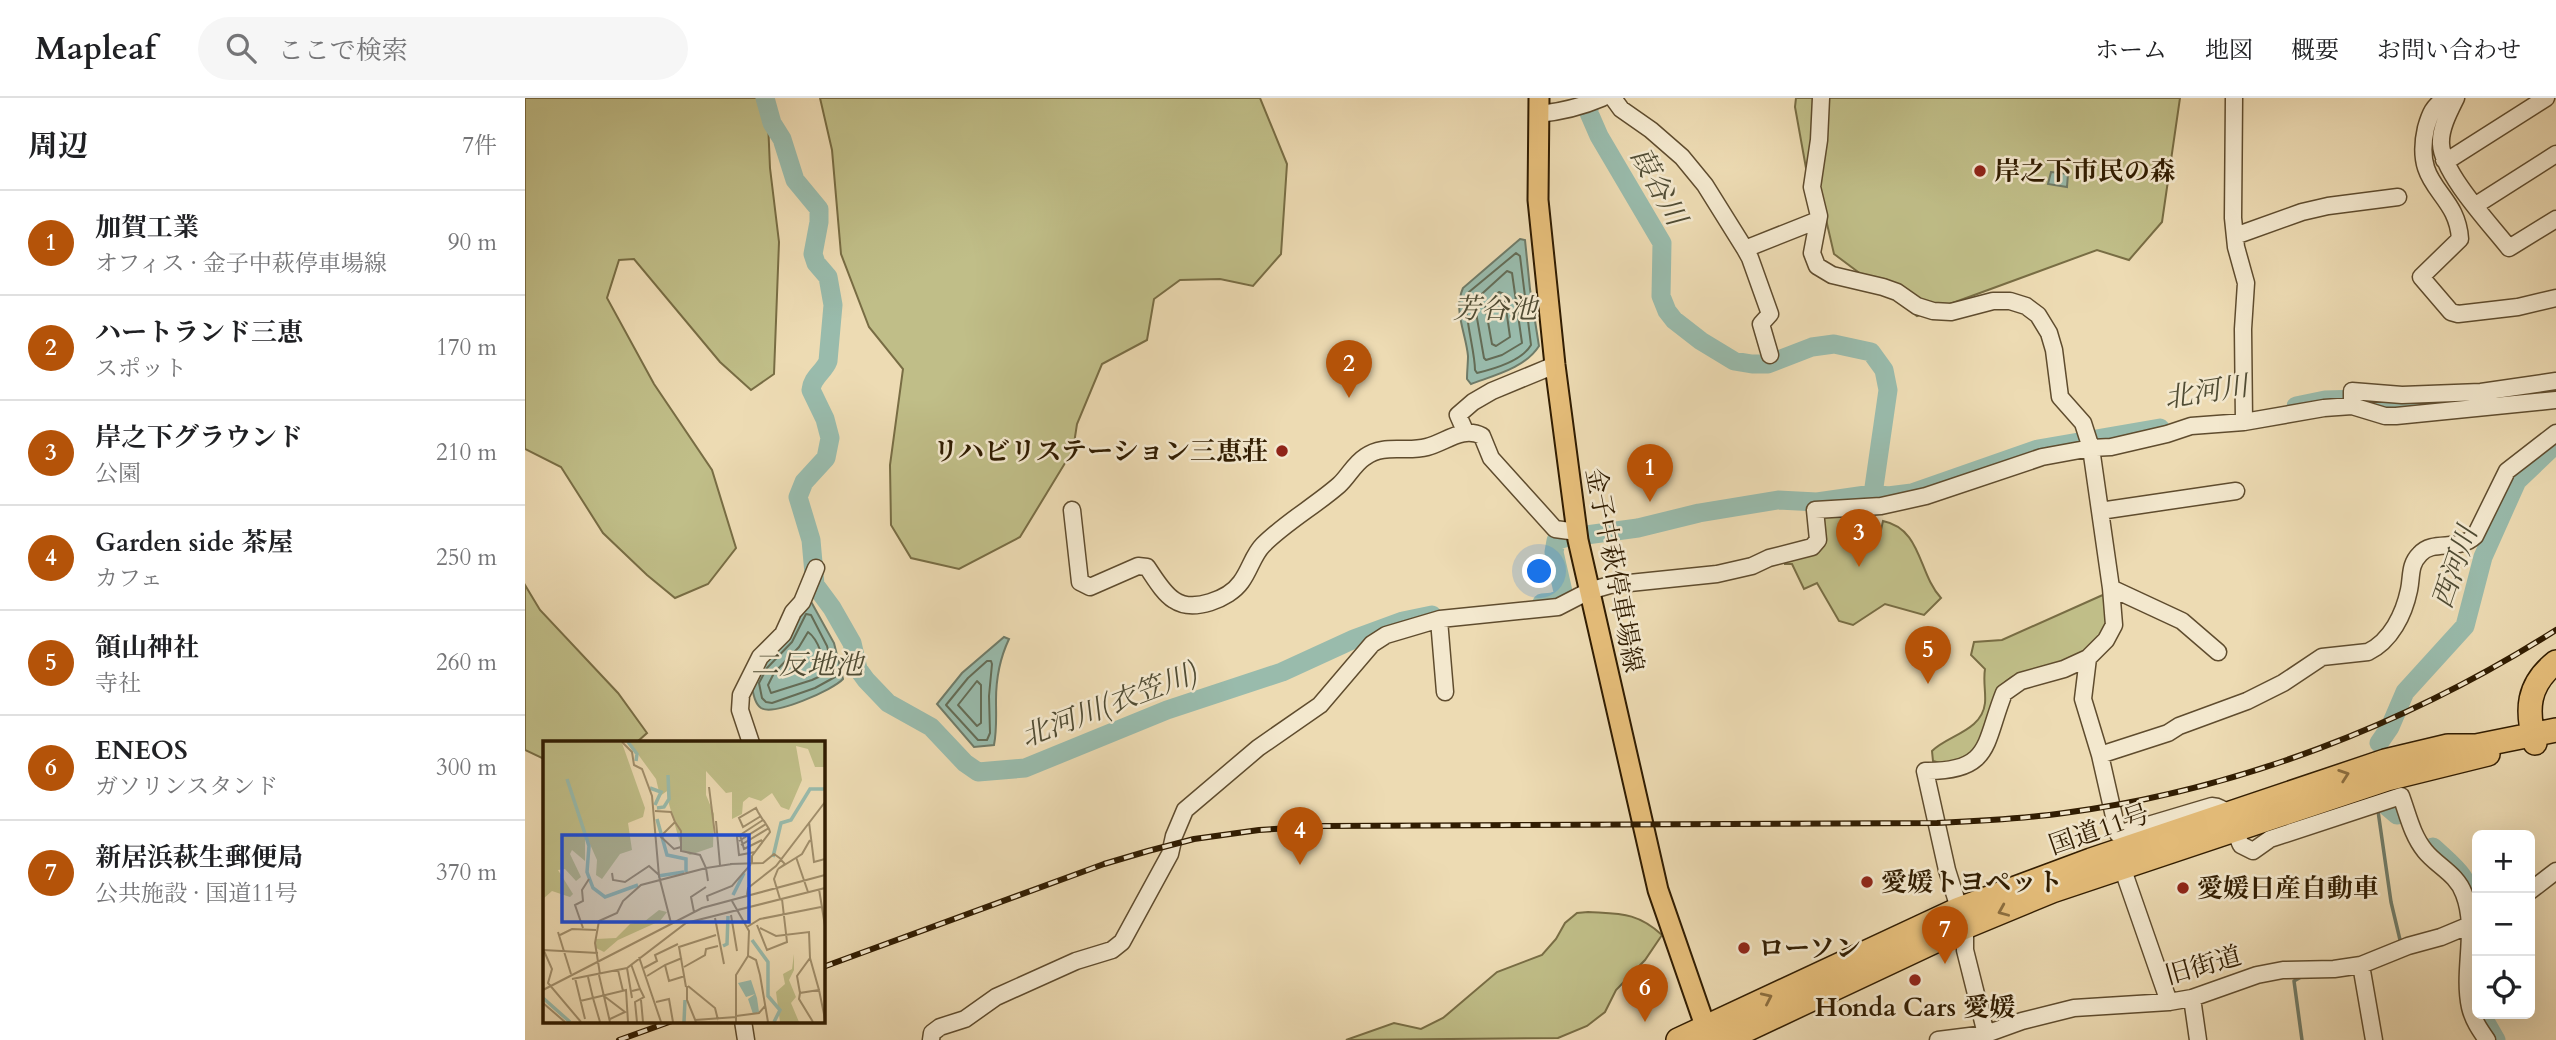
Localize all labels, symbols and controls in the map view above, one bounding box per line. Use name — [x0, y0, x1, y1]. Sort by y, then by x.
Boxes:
search box — [198, 17, 688, 80]
text: Mapleaf — [35, 26, 156, 71]
icon: search — [222, 29, 260, 67]
text: ここで検索 — [278, 33, 408, 68]
text: ホーム — [2095, 34, 2167, 67]
text: 地図 — [2205, 34, 2253, 67]
text: 概要 — [2291, 34, 2339, 67]
text: お問い合わせ — [2377, 34, 2521, 67]
text: 周辺 — [28, 126, 88, 167]
text: 7件 — [462, 130, 497, 161]
water label: 葭谷川 — [1621, 141, 1697, 235]
place label: 岸之下市民の森 — [1994, 154, 2176, 189]
marker: 岸之下市民の森 — [1972, 163, 1988, 179]
text: 加賀工業 — [95, 210, 199, 245]
text: 1 — [45, 227, 57, 258]
text: 90 m — [448, 227, 497, 258]
text: オフィス · 金子中萩停車場線 — [95, 248, 387, 279]
water label: 芳谷池 — [1453, 290, 1540, 328]
text: ハートランド三恵 — [95, 315, 303, 350]
text: 2 — [45, 332, 57, 363]
text: 170 m — [436, 332, 497, 363]
pin: 2 — [1326, 340, 1372, 398]
text: スポット — [95, 353, 187, 384]
water label: 北河川 — [2162, 366, 2254, 417]
text: 岸之下グラウンド — [95, 420, 303, 455]
place label: リハビリステーション三恵荘 — [933, 434, 1268, 469]
text: 3 — [45, 437, 57, 468]
text: 210 m — [436, 437, 497, 468]
marker: リハビリステーション三恵荘 — [1274, 443, 1290, 459]
pin: 1 — [1627, 444, 1673, 502]
text: 公園 — [95, 458, 141, 489]
street label: 金子中萩停車場線 — [1577, 465, 1652, 676]
pin: 3 — [1836, 509, 1882, 567]
water label: 西河川 — [2423, 519, 2488, 613]
text: Garden side 茶屋 — [95, 525, 293, 560]
text: 4 — [45, 542, 57, 573]
text: 250 m — [436, 542, 497, 573]
your location — [1522, 554, 1556, 588]
text: カフェ — [95, 563, 163, 594]
pin: 5 — [1905, 626, 1951, 684]
text: 領山神社 — [95, 630, 199, 665]
water label: 二反地池 — [751, 646, 866, 684]
text: 5 — [45, 647, 57, 678]
text: 260 m — [436, 647, 497, 678]
water label: 北河川(衣笠川) — [1015, 654, 1203, 756]
text: 寺社 — [95, 668, 141, 699]
text: ENEOS — [95, 733, 188, 768]
inset map — [543, 741, 824, 1023]
text: 6 — [45, 752, 57, 783]
text: 300 m — [436, 752, 497, 783]
one-way arrow — [2337, 769, 2350, 783]
text: ガソリンスタンド — [95, 771, 278, 802]
street label: 国道11号 — [2044, 796, 2154, 863]
pin: 4 — [1277, 807, 1323, 865]
map controls — [2472, 830, 2535, 1019]
button: + — [2472, 830, 2535, 893]
text: 新居浜萩生郵便局 — [95, 840, 303, 875]
text: 7 — [45, 857, 57, 888]
text: 370 m — [436, 857, 497, 888]
place label: 愛媛トヨペット — [1881, 865, 2063, 900]
place label: 愛媛日産自動車 — [2197, 871, 2379, 906]
marker: 愛媛トヨペット — [1859, 874, 1875, 890]
text: 公共施設 · 国道11号 — [95, 878, 298, 909]
marker: 愛媛日産自動車 — [2175, 880, 2191, 896]
button: − — [2472, 893, 2535, 956]
one-way arrow — [1998, 903, 2010, 917]
pin: 7 — [1922, 906, 1968, 964]
place label: ローソン — [1758, 931, 1861, 966]
street label: 旧街道 — [2161, 938, 2245, 993]
marker: ローソン — [1736, 940, 1752, 956]
button: locate — [2472, 956, 2535, 1019]
pin: 6 — [1622, 964, 1668, 1022]
marker: Honda Cars 愛媛 — [1907, 972, 1923, 988]
place label: Honda Cars 愛媛 — [1815, 990, 2015, 1025]
one-way arrow — [1760, 992, 1772, 1006]

